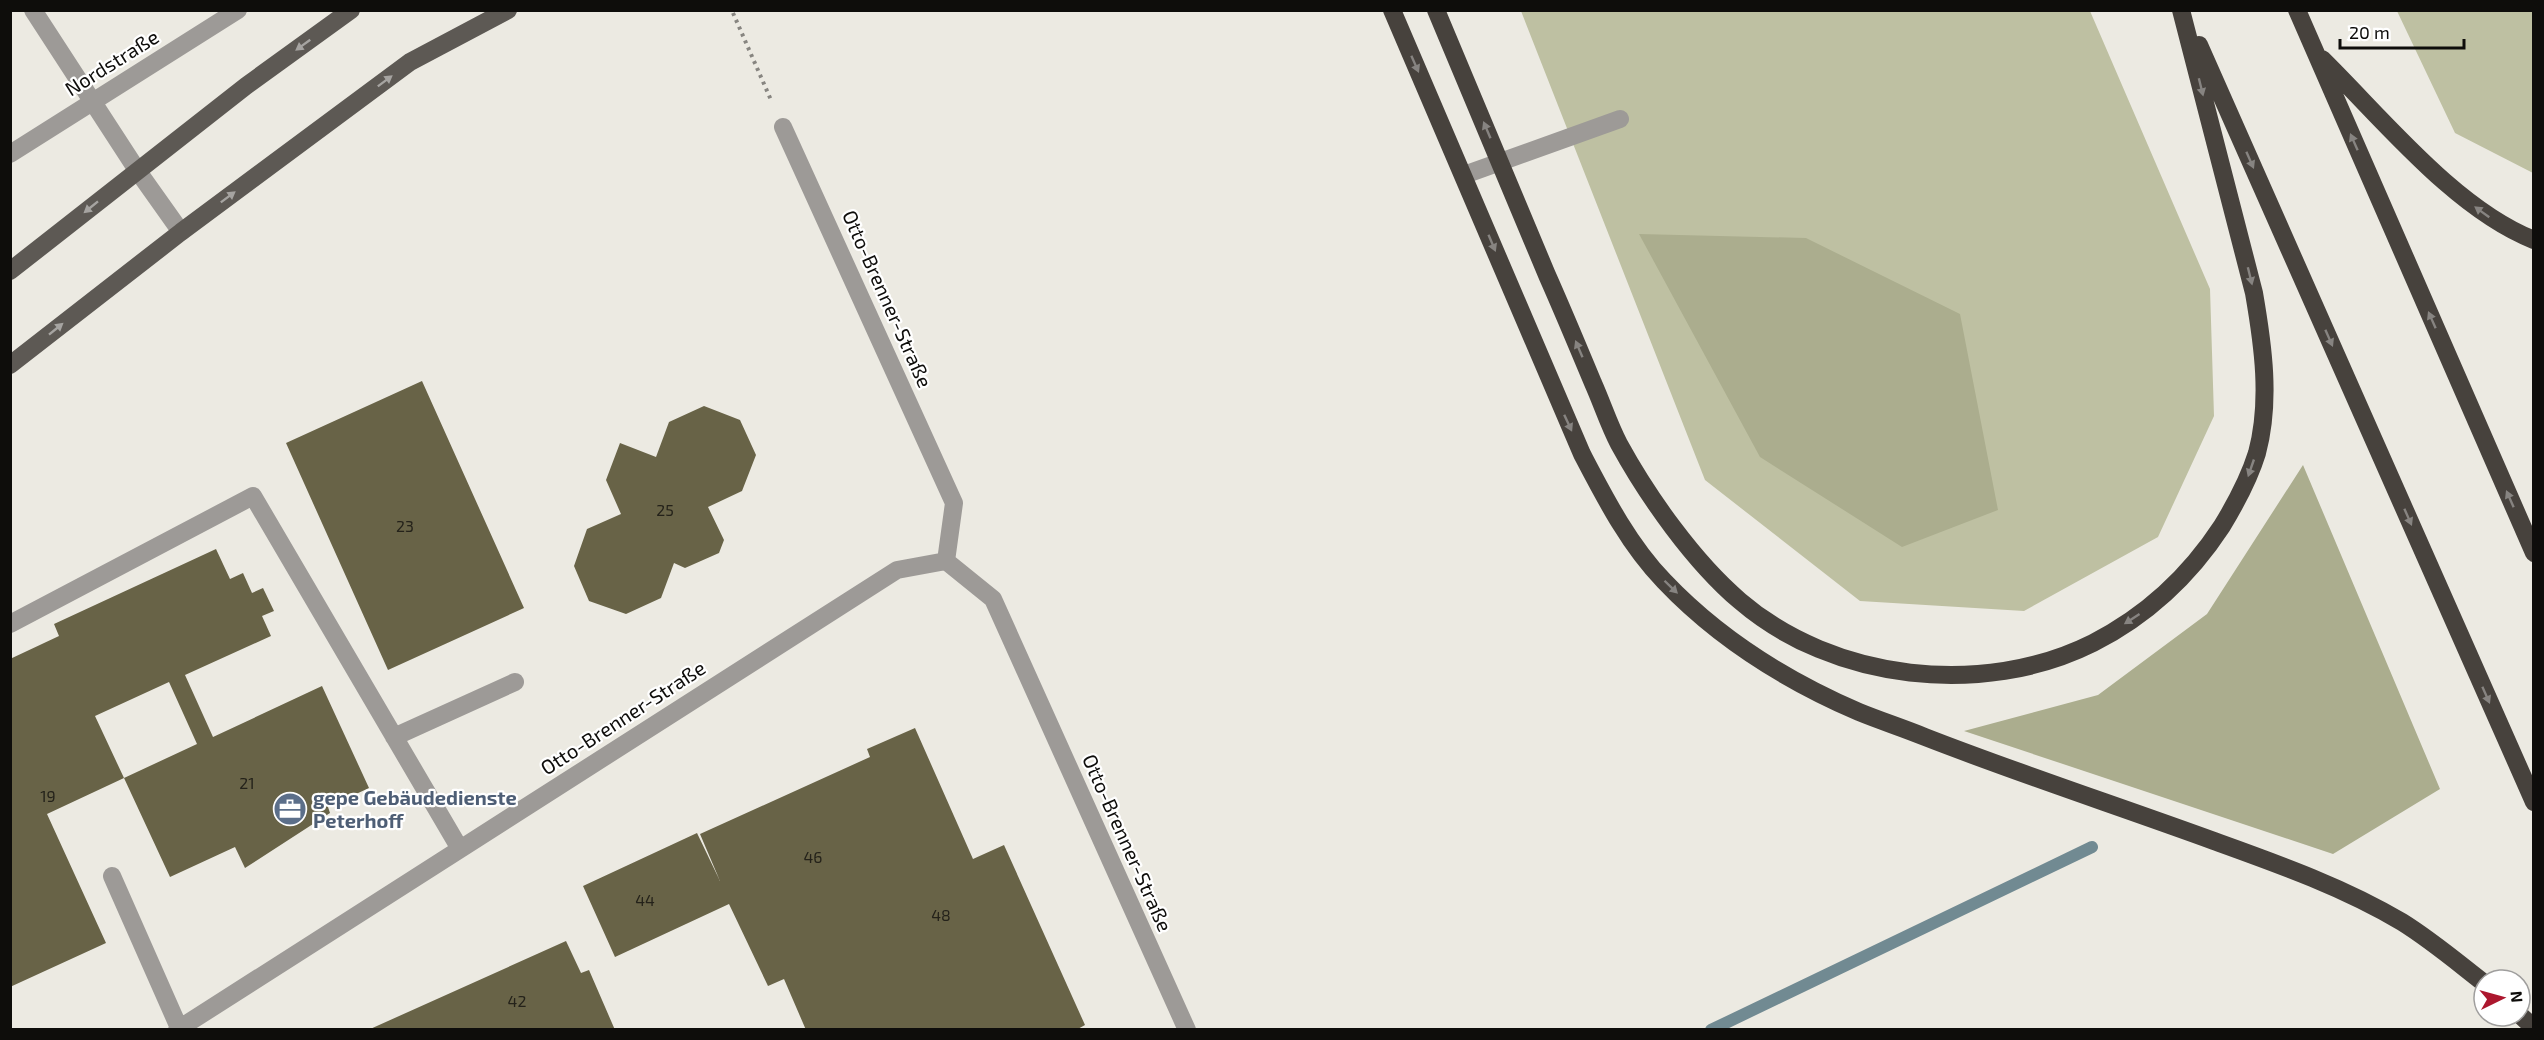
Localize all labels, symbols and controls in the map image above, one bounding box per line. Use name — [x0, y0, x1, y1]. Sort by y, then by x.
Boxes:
scale bar — [2340, 12, 2464, 50]
text: 20 m — [2349, 21, 2390, 43]
street label: Nordstraße — [60, 24, 163, 100]
one-way arrow — [296, 39, 312, 51]
one-way arrow — [1411, 55, 1420, 73]
one-way arrow — [376, 75, 392, 87]
one-way arrow — [2197, 79, 2206, 97]
one-way arrow — [1482, 122, 1491, 139]
one-way arrow — [2350, 133, 2359, 150]
one-way arrow — [2246, 151, 2255, 169]
one-way arrow — [220, 191, 236, 203]
one-way arrow — [83, 200, 99, 213]
street label: Otto-Brenner-Straße — [838, 206, 938, 391]
one-way arrow — [2475, 206, 2490, 218]
one-way arrow — [1487, 235, 1497, 253]
one-way arrow — [2245, 267, 2255, 286]
one-way arrow — [2427, 311, 2437, 329]
one-way arrow — [48, 322, 64, 335]
one-way arrow — [2324, 330, 2334, 348]
one-way arrow — [1573, 340, 1583, 358]
one-way arrow — [1563, 414, 1573, 432]
one-way arrow — [2246, 460, 2256, 478]
one-way arrow — [2505, 490, 2515, 508]
house number: 25 — [656, 500, 674, 519]
one-way arrow — [2403, 508, 2412, 525]
house number: 23 — [396, 516, 414, 535]
one-way arrow — [1663, 580, 1677, 594]
one-way arrow — [2124, 613, 2140, 624]
street label: Otto-Brenner-Straße — [536, 655, 709, 779]
one-way arrow — [2482, 687, 2491, 704]
street label: Otto-Brenner-Straße — [1078, 750, 1178, 935]
house number: 21 — [239, 773, 255, 792]
place label: gepe Gebäudedienste Peterhoff — [313, 785, 517, 832]
house number: 19 — [40, 786, 56, 805]
office icon: gepe Gebäudedienste Peterhoff — [272, 791, 308, 827]
house number: 46 — [804, 847, 823, 866]
house number: 44 — [635, 890, 655, 909]
house number: 48 — [931, 905, 951, 924]
north arrow — [2472, 968, 2532, 1028]
text: N — [2507, 990, 2527, 1003]
house number: 42 — [508, 991, 526, 1010]

